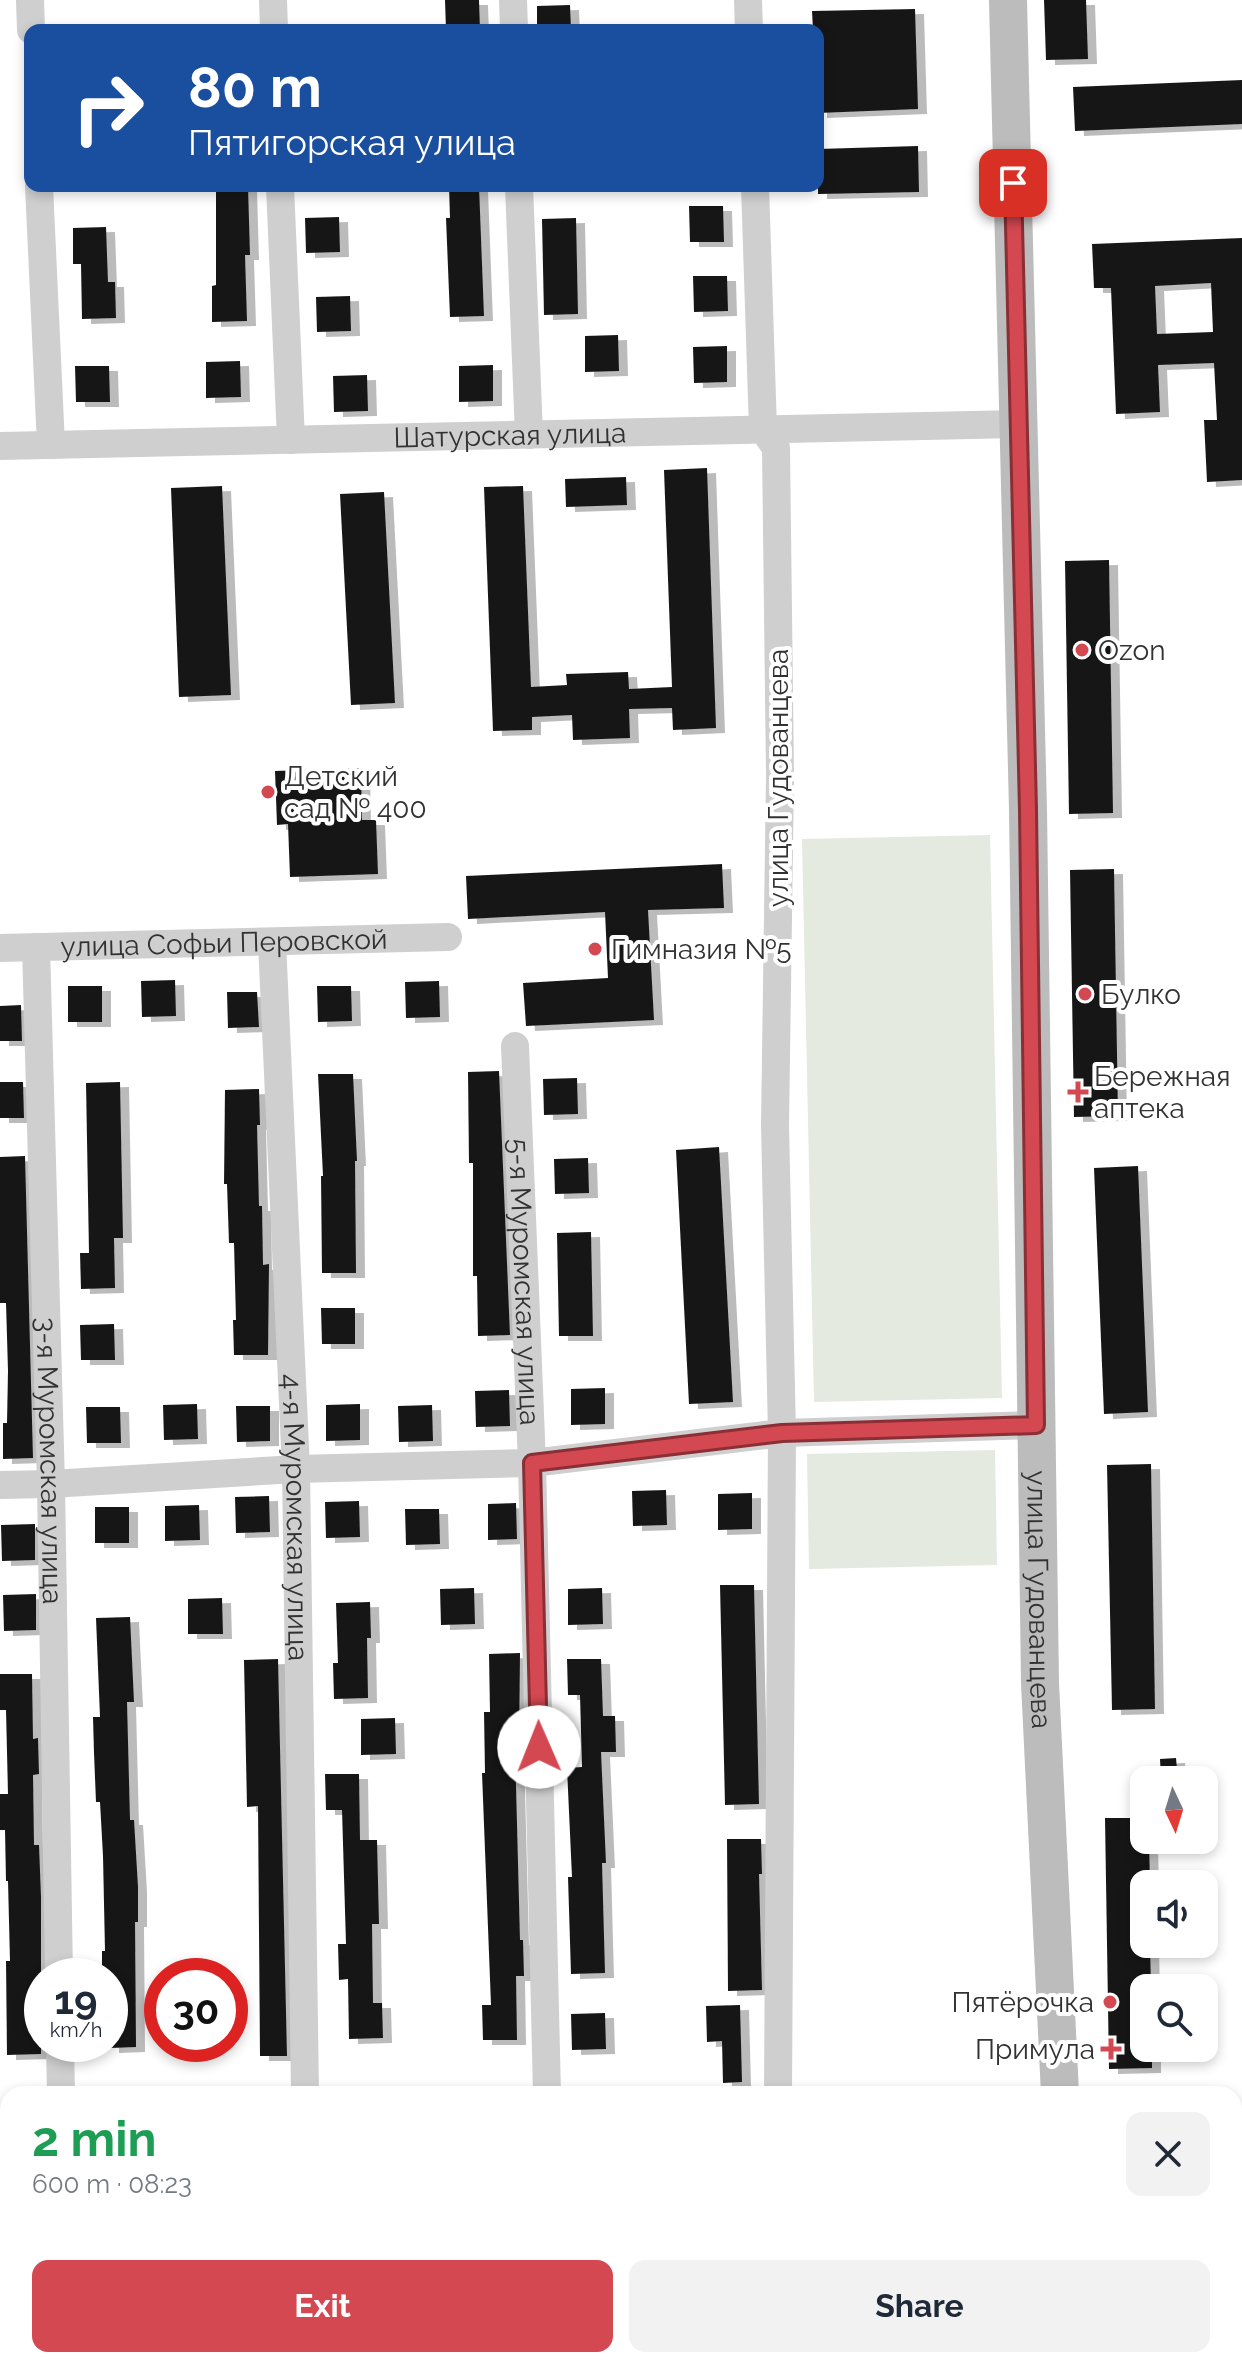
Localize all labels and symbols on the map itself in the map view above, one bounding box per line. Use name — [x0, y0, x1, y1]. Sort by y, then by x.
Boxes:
pin — [979, 149, 1047, 217]
street label: Шатурская улица — [393, 416, 627, 455]
place label: Ozon — [1098, 634, 1165, 667]
marker: Ozon — [1073, 641, 1091, 659]
street label: улица Гудованцева — [762, 649, 795, 907]
place label: Детский сад № 400 — [284, 760, 427, 825]
marker: Детский сад № 400 — [259, 783, 277, 801]
street label: улица Софьи Перовской — [60, 922, 388, 964]
place label: Гимназия №5 — [611, 933, 792, 966]
marker: Гимназия №5 — [586, 940, 604, 958]
place label: Булко — [1101, 978, 1181, 1011]
marker: Булко — [1076, 985, 1094, 1003]
place label: Бережная аптека — [1094, 1060, 1231, 1125]
marker: Бережная аптека — [1069, 1083, 1087, 1101]
street label: 5-я Муромская улица — [502, 1138, 546, 1426]
street label: 3-я Муромская улица — [29, 1317, 69, 1605]
street label: 4-я Муромская улица — [275, 1373, 315, 1661]
street label: улица Гудованцева — [1020, 1470, 1058, 1730]
position arrow — [497, 1705, 581, 1789]
north arrow — [1130, 1766, 1218, 1854]
speed limit sign: 30 — [144, 1958, 248, 2062]
place label: Пятёрочка — [952, 1986, 1094, 2019]
marker: Пятёрочка — [1101, 1993, 1119, 2011]
place label: Примула — [975, 2033, 1095, 2066]
marker: Примула — [1102, 2040, 1120, 2058]

